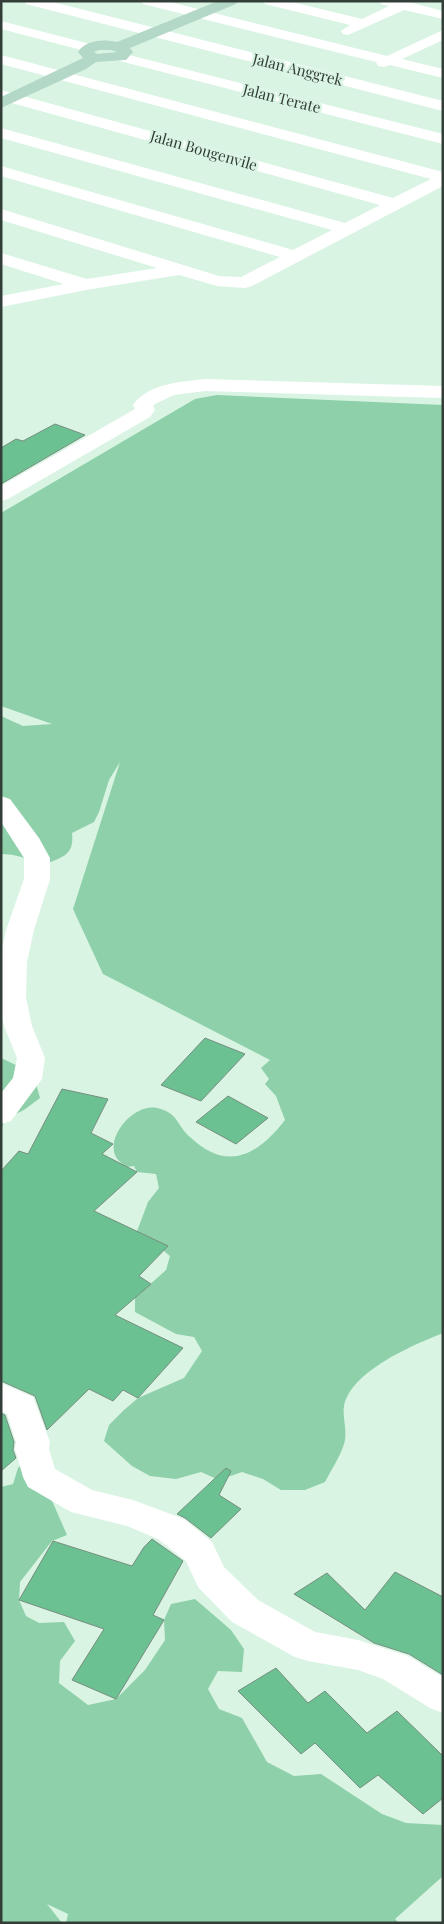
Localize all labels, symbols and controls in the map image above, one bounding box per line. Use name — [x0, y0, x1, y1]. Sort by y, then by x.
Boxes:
street label: Jalan Anggrek — [250, 48, 346, 90]
street label: Jalan Terate — [240, 78, 323, 117]
street label: Jalan Bougenvile — [147, 125, 260, 175]

